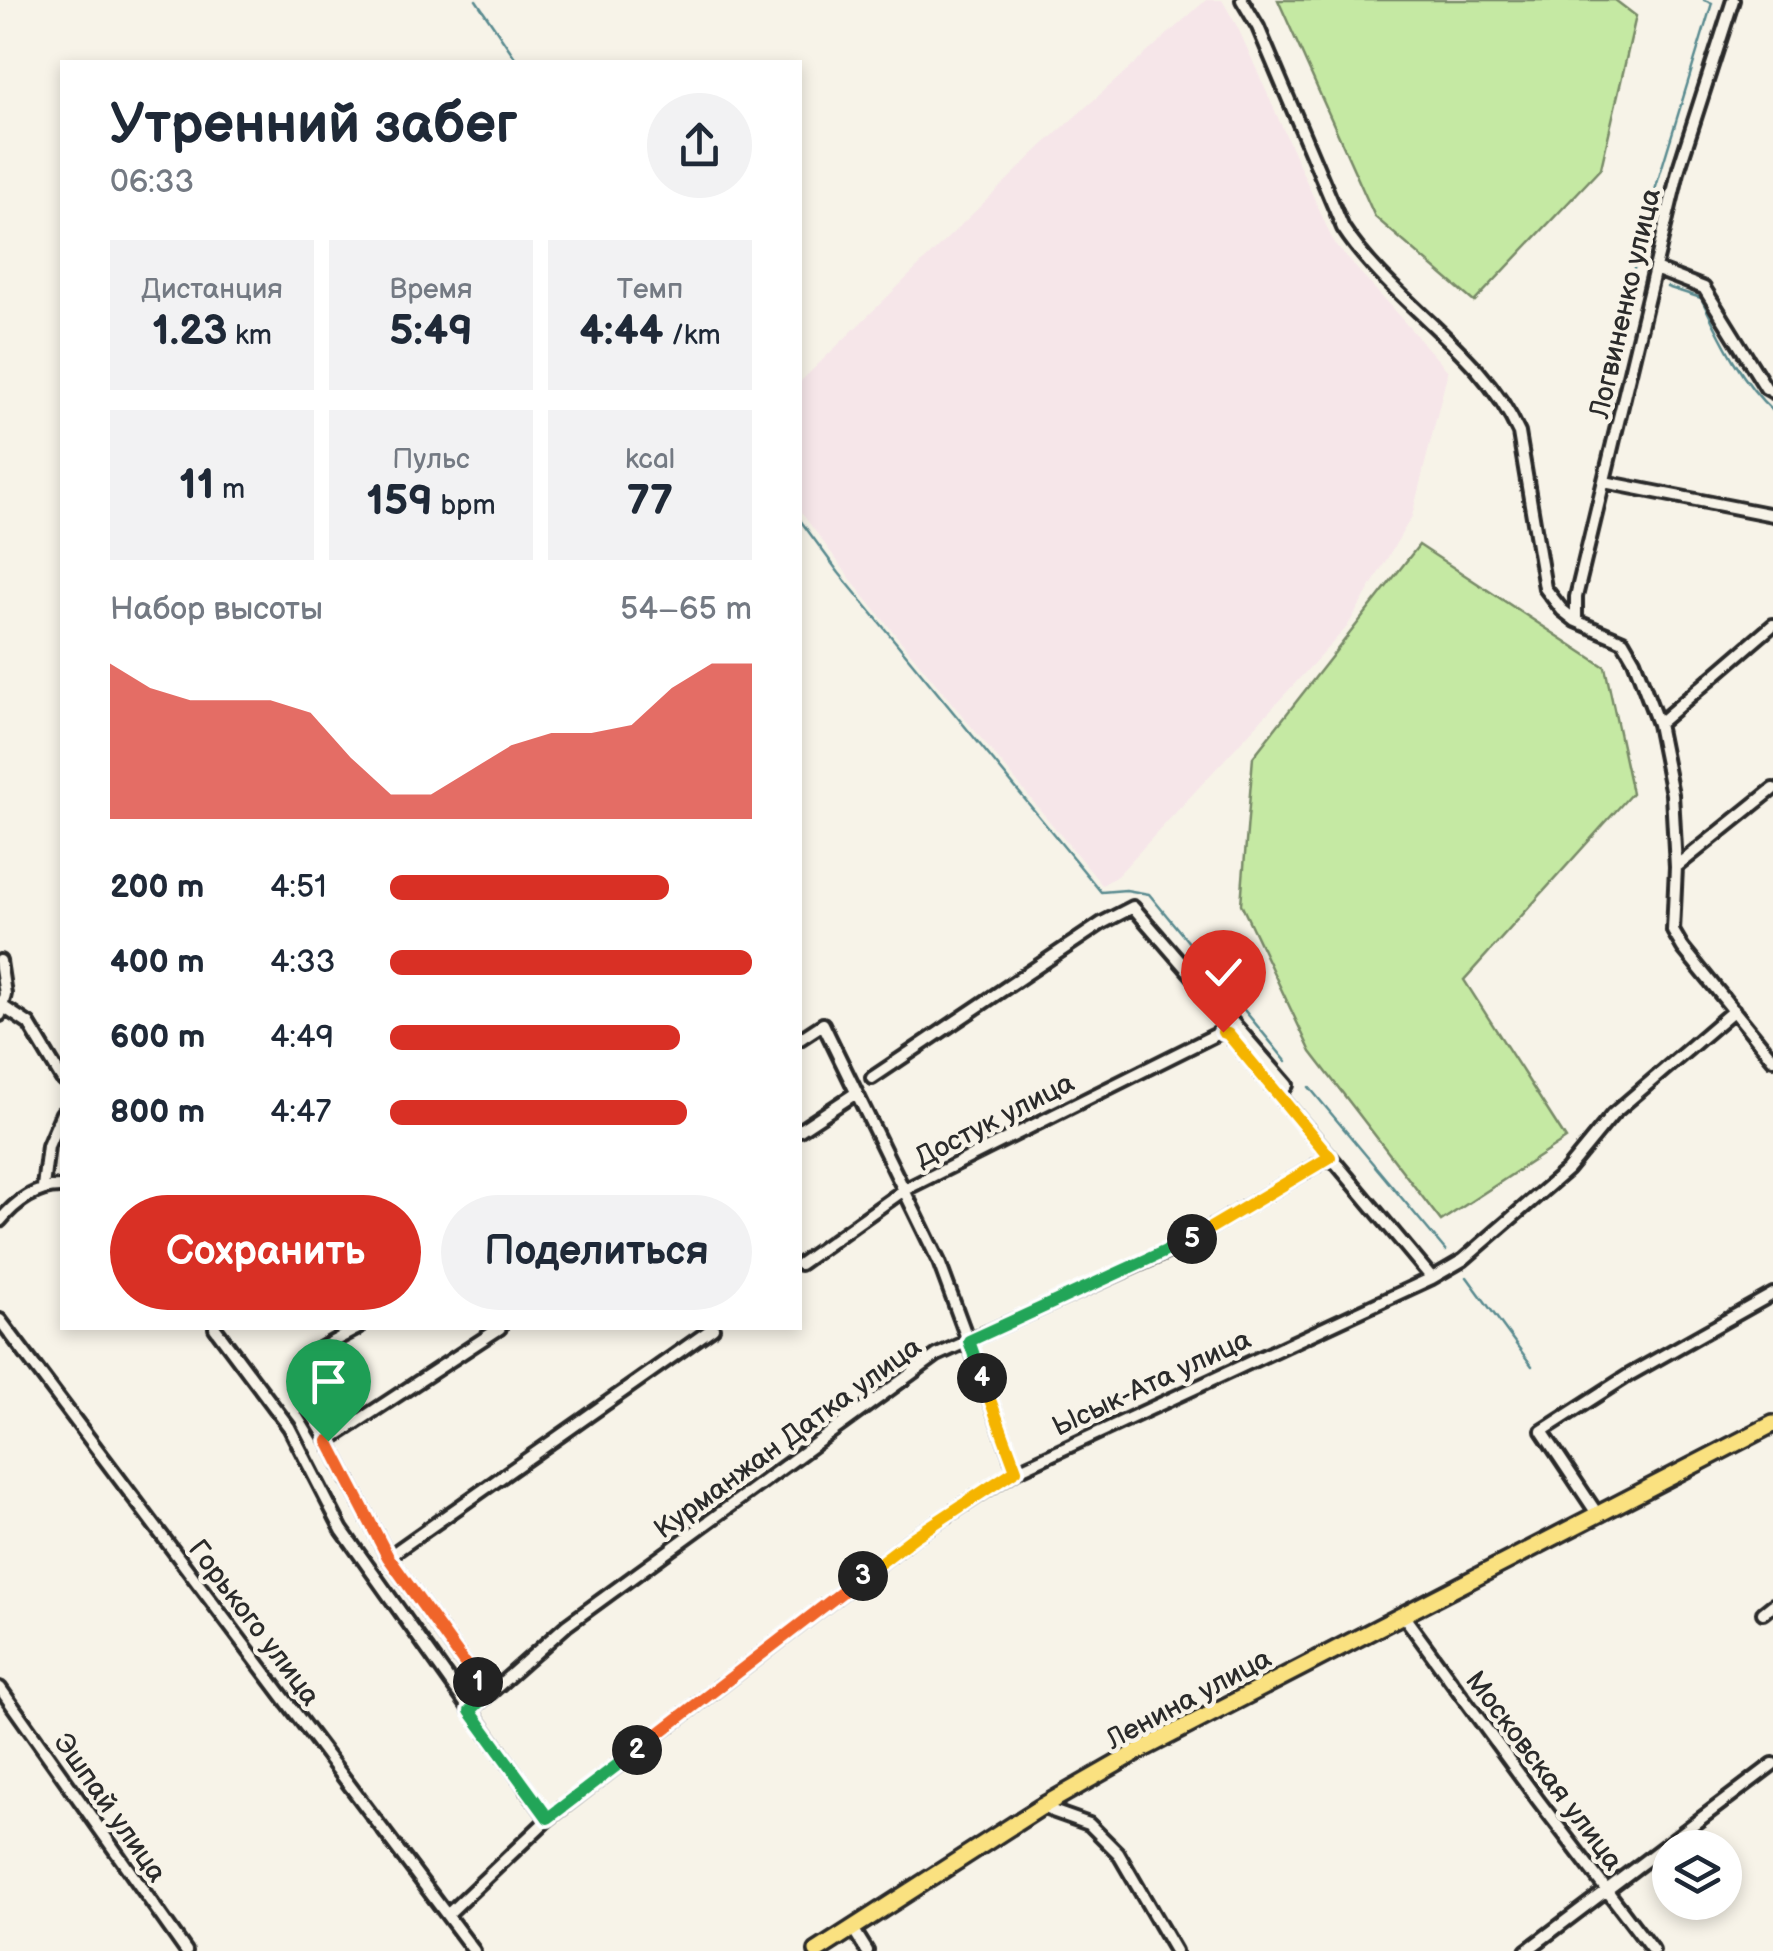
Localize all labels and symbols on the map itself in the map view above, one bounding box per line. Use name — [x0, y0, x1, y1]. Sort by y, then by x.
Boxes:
street label: Логвиненко улица — [1583, 185, 1668, 423]
pin — [1181, 930, 1266, 1033]
street label: Достук улица — [910, 1066, 1080, 1175]
pin: 5 — [1167, 1214, 1217, 1264]
street label: Ысык-Ата улица — [1047, 1323, 1257, 1444]
street label: Курманжан Датка улица — [648, 1330, 928, 1546]
pin — [286, 1339, 371, 1442]
pin: 4 — [957, 1353, 1007, 1403]
street label: Горького улица — [181, 1534, 327, 1713]
pin: 3 — [838, 1551, 888, 1601]
street label: Ленина улица — [1100, 1642, 1277, 1757]
pin: 1 — [453, 1657, 503, 1707]
street label: Московская улица — [1458, 1665, 1630, 1877]
pin: 2 — [612, 1725, 662, 1775]
street label: Эшпай улица — [46, 1727, 174, 1889]

